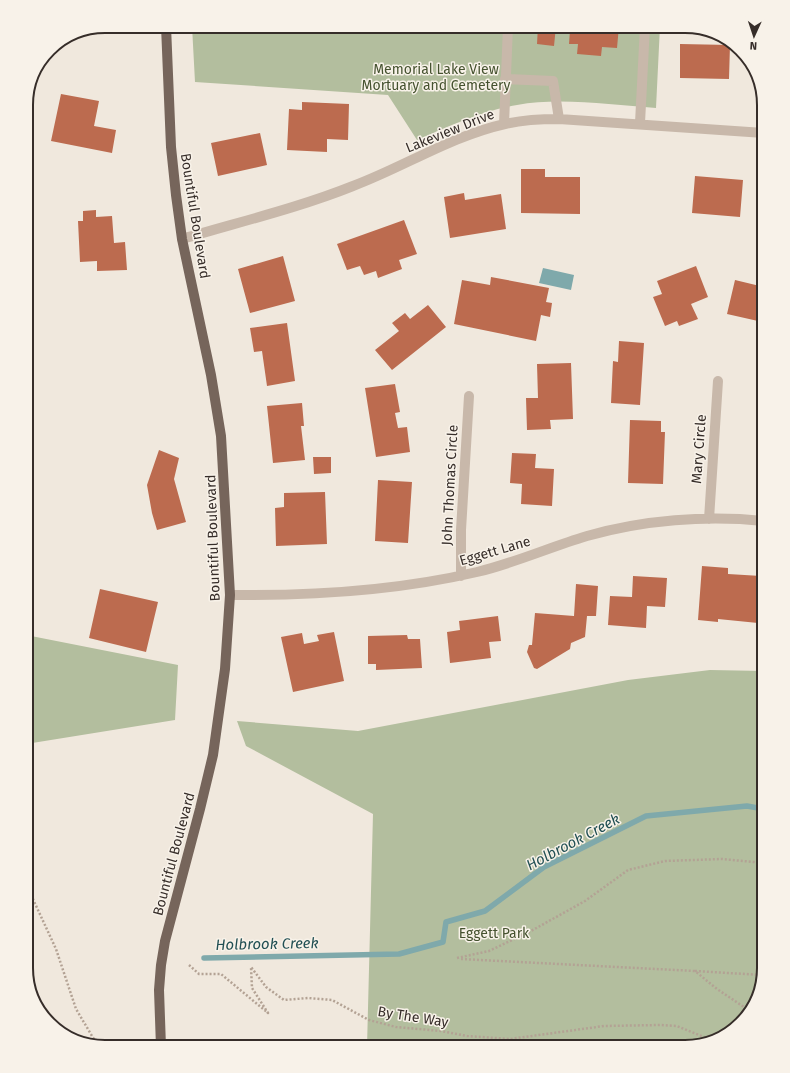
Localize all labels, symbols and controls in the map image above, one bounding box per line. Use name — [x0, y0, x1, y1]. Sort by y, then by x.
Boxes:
north arrow — [734, 16, 774, 56]
text: N — [750, 39, 757, 52]
park label: Memorial Lake View Mortuary and Cemetery — [362, 61, 510, 94]
street label: Lakeview Drive — [403, 105, 497, 157]
street label: Bountiful Boulevard — [177, 152, 213, 280]
street label: Mary Circle — [688, 414, 710, 484]
street label: John Thomas Circle — [438, 424, 462, 546]
street label: Bountiful Boulevard — [202, 474, 224, 602]
street label: Eggett Lane — [457, 533, 533, 569]
street label: Bountiful Boulevard — [149, 791, 199, 917]
water label: Holbrook Creek — [523, 810, 623, 874]
park label: Eggett Park — [459, 925, 530, 942]
water label: Holbrook Creek — [215, 934, 319, 954]
street label: By The Way — [376, 1003, 450, 1031]

